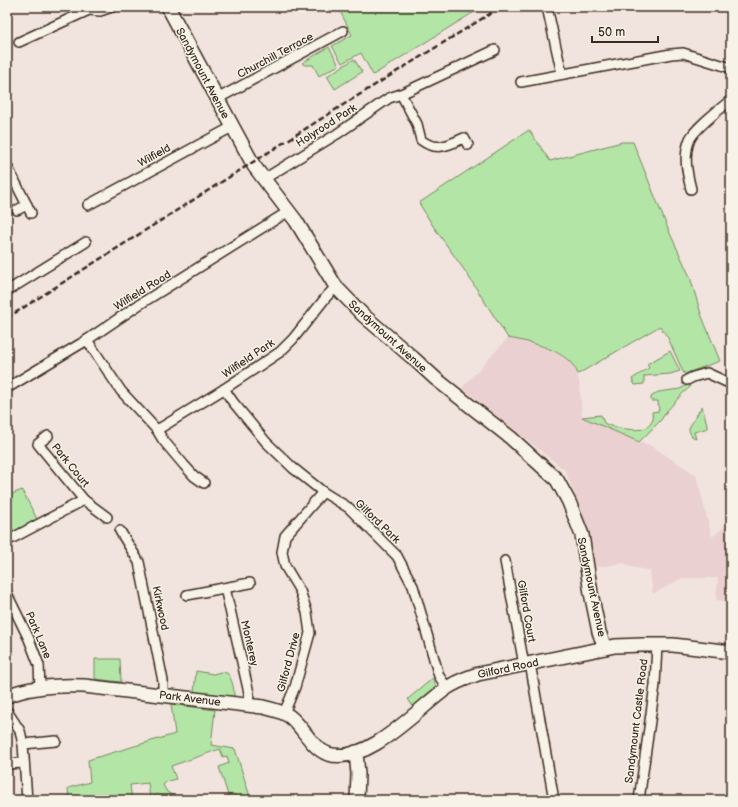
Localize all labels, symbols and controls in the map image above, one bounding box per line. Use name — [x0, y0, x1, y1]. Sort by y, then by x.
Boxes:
scale bar — [592, 18, 658, 44]
text: 50 m — [598, 25, 625, 40]
street label: Sandymount Avenue — [173, 26, 232, 121]
street label: Churchill Terrace — [235, 30, 316, 81]
street label: Holyrood Park — [294, 101, 359, 150]
street label: Wilfield — [136, 141, 173, 170]
street label: Wilfield Road — [111, 268, 173, 313]
street label: Sandymount Avenue — [346, 298, 430, 375]
street label: Wilfield Park — [220, 336, 277, 381]
street label: Park Court — [49, 441, 93, 490]
street label: Gilford Park — [352, 497, 403, 546]
street label: Sandymount Avenue — [575, 536, 608, 638]
street label: Gilford Court — [515, 579, 538, 644]
street label: Kirkwood — [149, 585, 172, 632]
street label: Park Lane — [23, 610, 54, 661]
street label: Monterey — [238, 619, 261, 667]
street label: Gilford Drive — [274, 630, 303, 693]
street label: Gilford Road — [476, 656, 540, 681]
street label: Sandymount Castle Road — [622, 658, 651, 784]
street label: Park Avenue — [158, 688, 222, 709]

